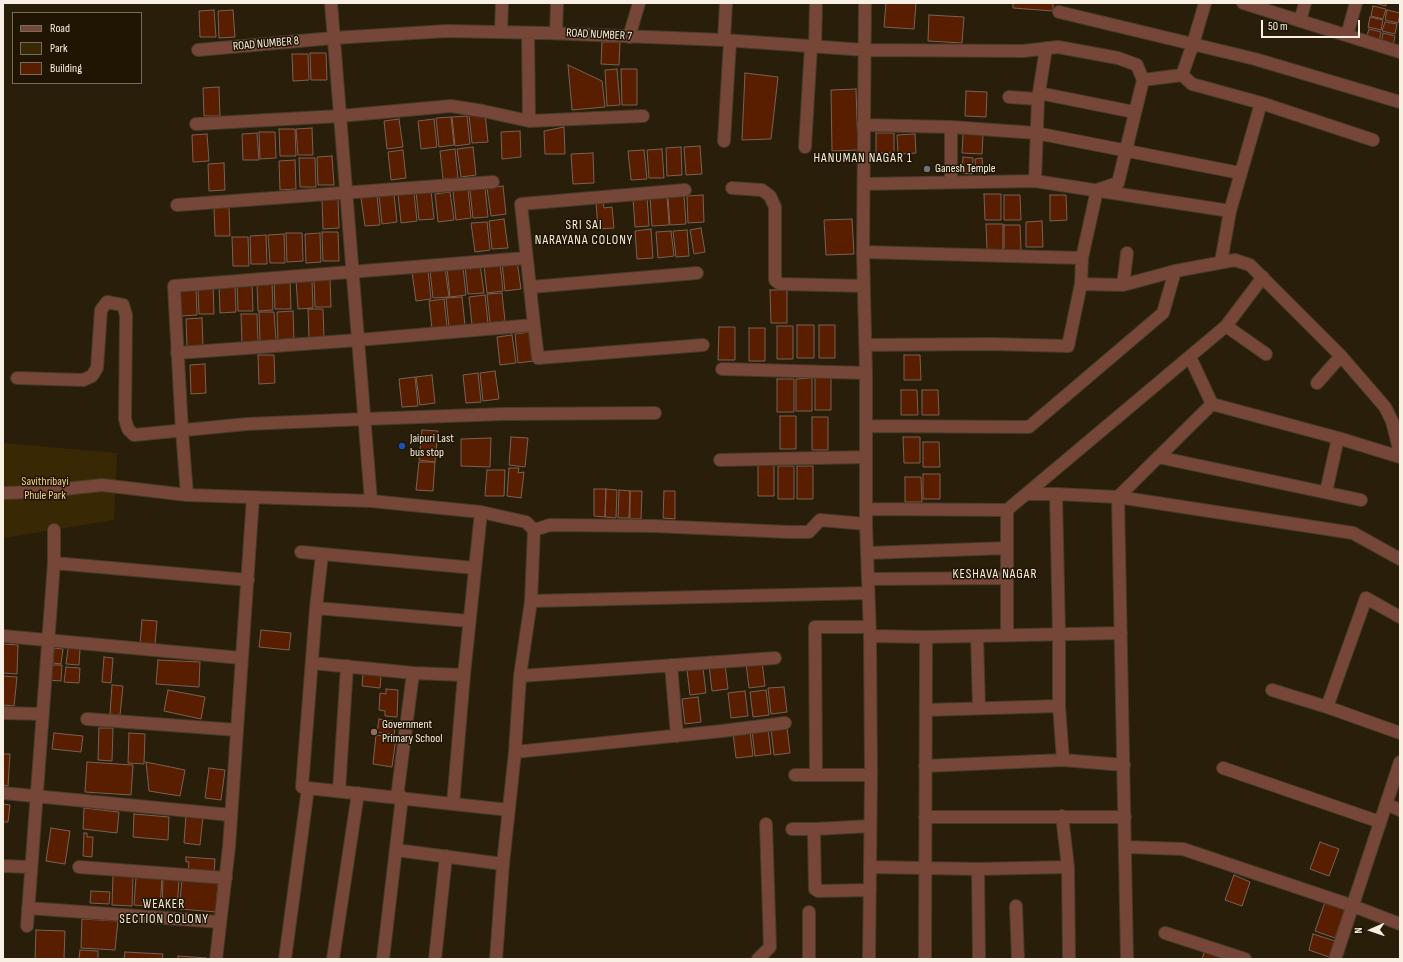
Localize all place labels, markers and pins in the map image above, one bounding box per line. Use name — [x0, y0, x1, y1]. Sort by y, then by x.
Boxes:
place label: Ganesh Temple — [935, 162, 995, 176]
marker: Ganesh Temple — [922, 164, 932, 174]
place label: Jaipuri Last bus stop — [410, 432, 454, 460]
marker: Jaipuri Last bus stop — [397, 441, 407, 451]
place label: Government Primary School — [382, 718, 442, 746]
marker: Government Primary School — [369, 727, 379, 737]

